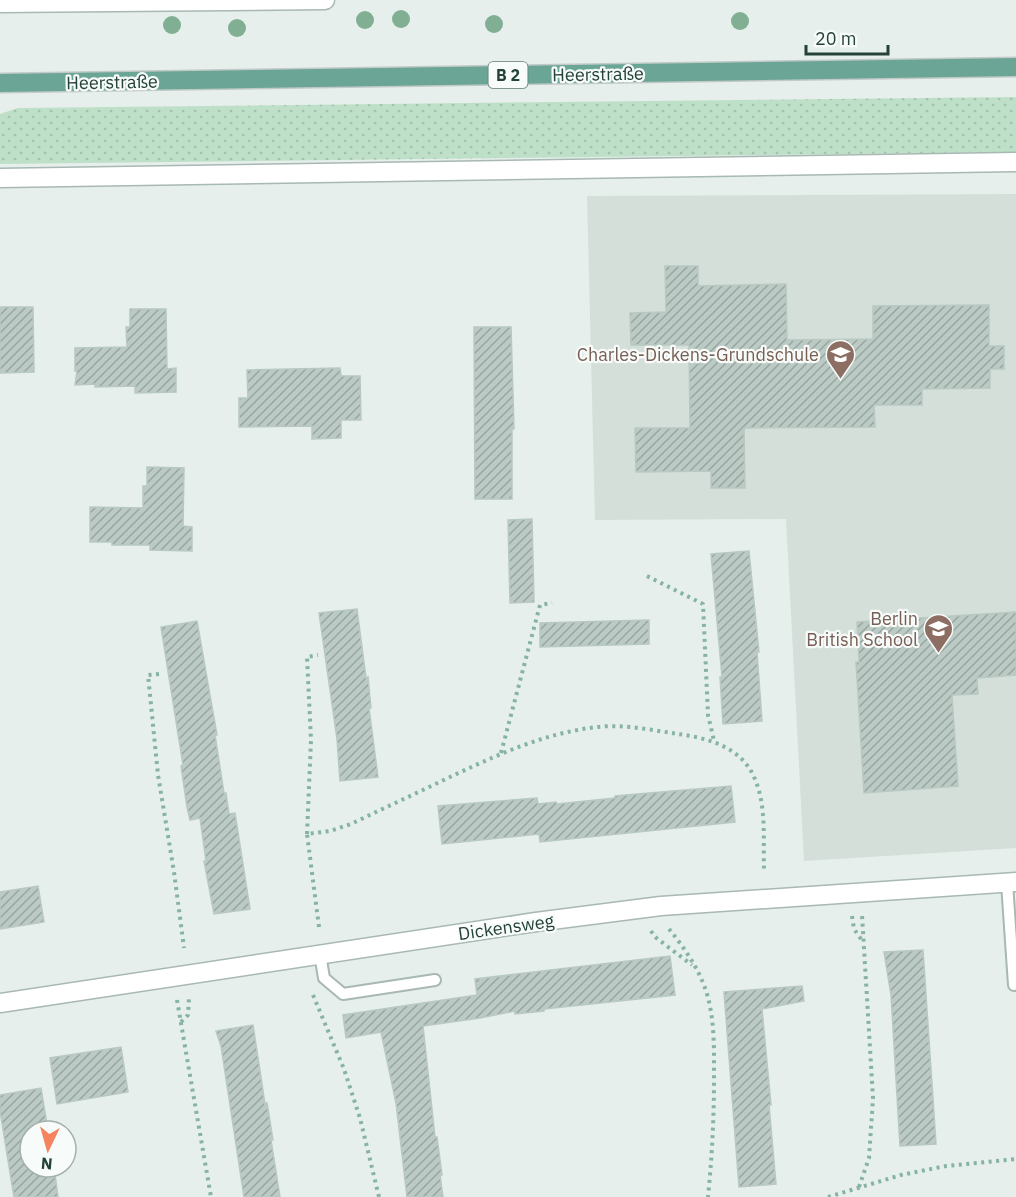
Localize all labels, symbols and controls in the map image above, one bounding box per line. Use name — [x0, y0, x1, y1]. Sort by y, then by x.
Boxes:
scale bar — [806, 18, 888, 56]
text: 20 m — [815, 27, 857, 50]
road number: B 2 — [488, 62, 528, 88]
street label: Heerstraße — [552, 62, 644, 86]
street label: Heerstraße — [66, 70, 158, 94]
school or university icon: Charles-Dickens-Grundschule — [824, 338, 856, 380]
place label: Charles-Dickens-Grundschule — [577, 343, 819, 366]
place label: Berlin British School — [806, 607, 918, 651]
school or university icon: Berlin British School — [923, 612, 955, 654]
street label: Dickensweg — [457, 909, 556, 945]
north arrow — [18, 1119, 78, 1179]
text: N — [40, 1153, 53, 1174]

